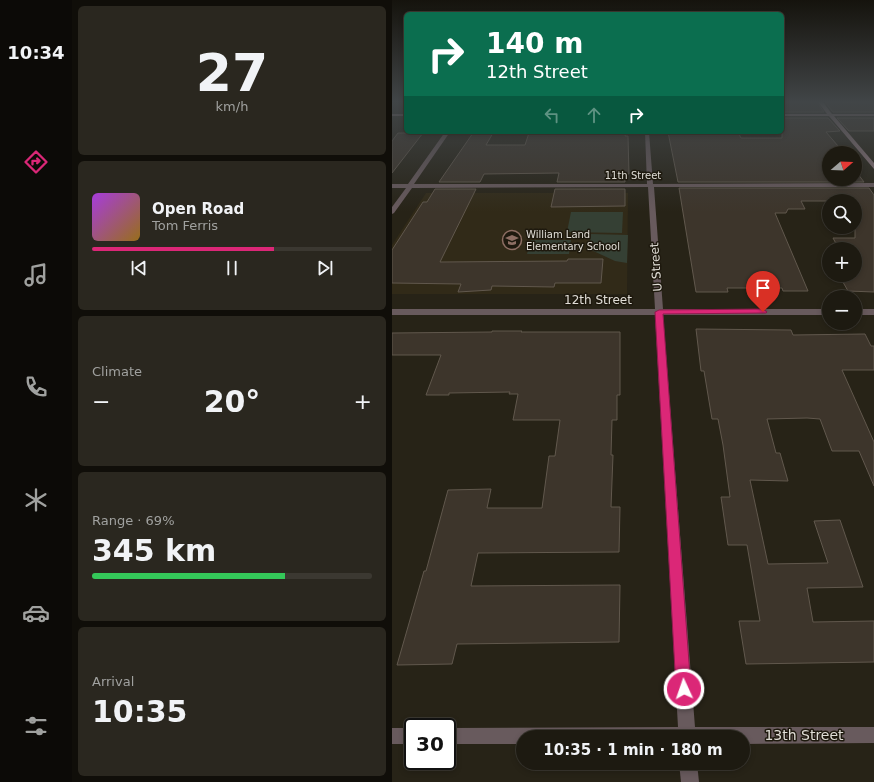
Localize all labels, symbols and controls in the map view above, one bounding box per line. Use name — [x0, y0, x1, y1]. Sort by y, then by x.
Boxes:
text: 140 m — [486, 27, 583, 60]
icon: right — [420, 28, 472, 80]
text: 10:34 — [7, 42, 65, 63]
text: 27 — [196, 43, 268, 103]
text: 12th Street — [486, 61, 588, 82]
text: km/h — [216, 99, 248, 114]
icon: left — [541, 104, 563, 126]
icon: ahead — [583, 104, 605, 126]
icon: right — [625, 104, 647, 126]
north arrow — [822, 146, 862, 186]
map controls — [822, 146, 862, 330]
icon: directions — [22, 148, 50, 176]
street label: 11th Street — [605, 170, 661, 181]
button: search — [822, 194, 862, 234]
text: Open Road — [152, 200, 244, 218]
text: Tom Ferris — [152, 218, 218, 233]
school or university icon: William Land Elementary School — [501, 229, 523, 251]
place label: William Land Elementary School — [526, 229, 620, 252]
street label: U Street — [647, 242, 665, 292]
button: + — [822, 242, 862, 282]
icon: previous — [128, 257, 150, 279]
icon: pause — [221, 257, 243, 279]
icon: next — [314, 257, 336, 279]
icon: music — [22, 261, 50, 289]
pin — [746, 271, 780, 312]
icon: arrive — [752, 277, 774, 299]
button: − — [822, 290, 862, 330]
street label: 12th Street — [564, 293, 632, 307]
text: Climate — [92, 364, 142, 379]
icon: phone — [22, 373, 50, 401]
text: 20° — [204, 384, 260, 419]
text: − — [92, 389, 110, 414]
text: + — [354, 389, 372, 414]
icon: climate — [22, 486, 50, 514]
text: Range · 69% — [92, 513, 175, 528]
text: 345 km — [92, 533, 216, 568]
icon: car — [22, 599, 50, 627]
position arrow — [663, 668, 705, 710]
text: Arrival — [92, 674, 134, 689]
text: 10:35 — [92, 694, 188, 729]
icon: filters — [22, 712, 50, 740]
speed limit sign: 30 — [404, 718, 456, 770]
street label: 13th Street — [764, 727, 844, 743]
text: 10:35 · 1 min · 180 m — [543, 741, 723, 759]

